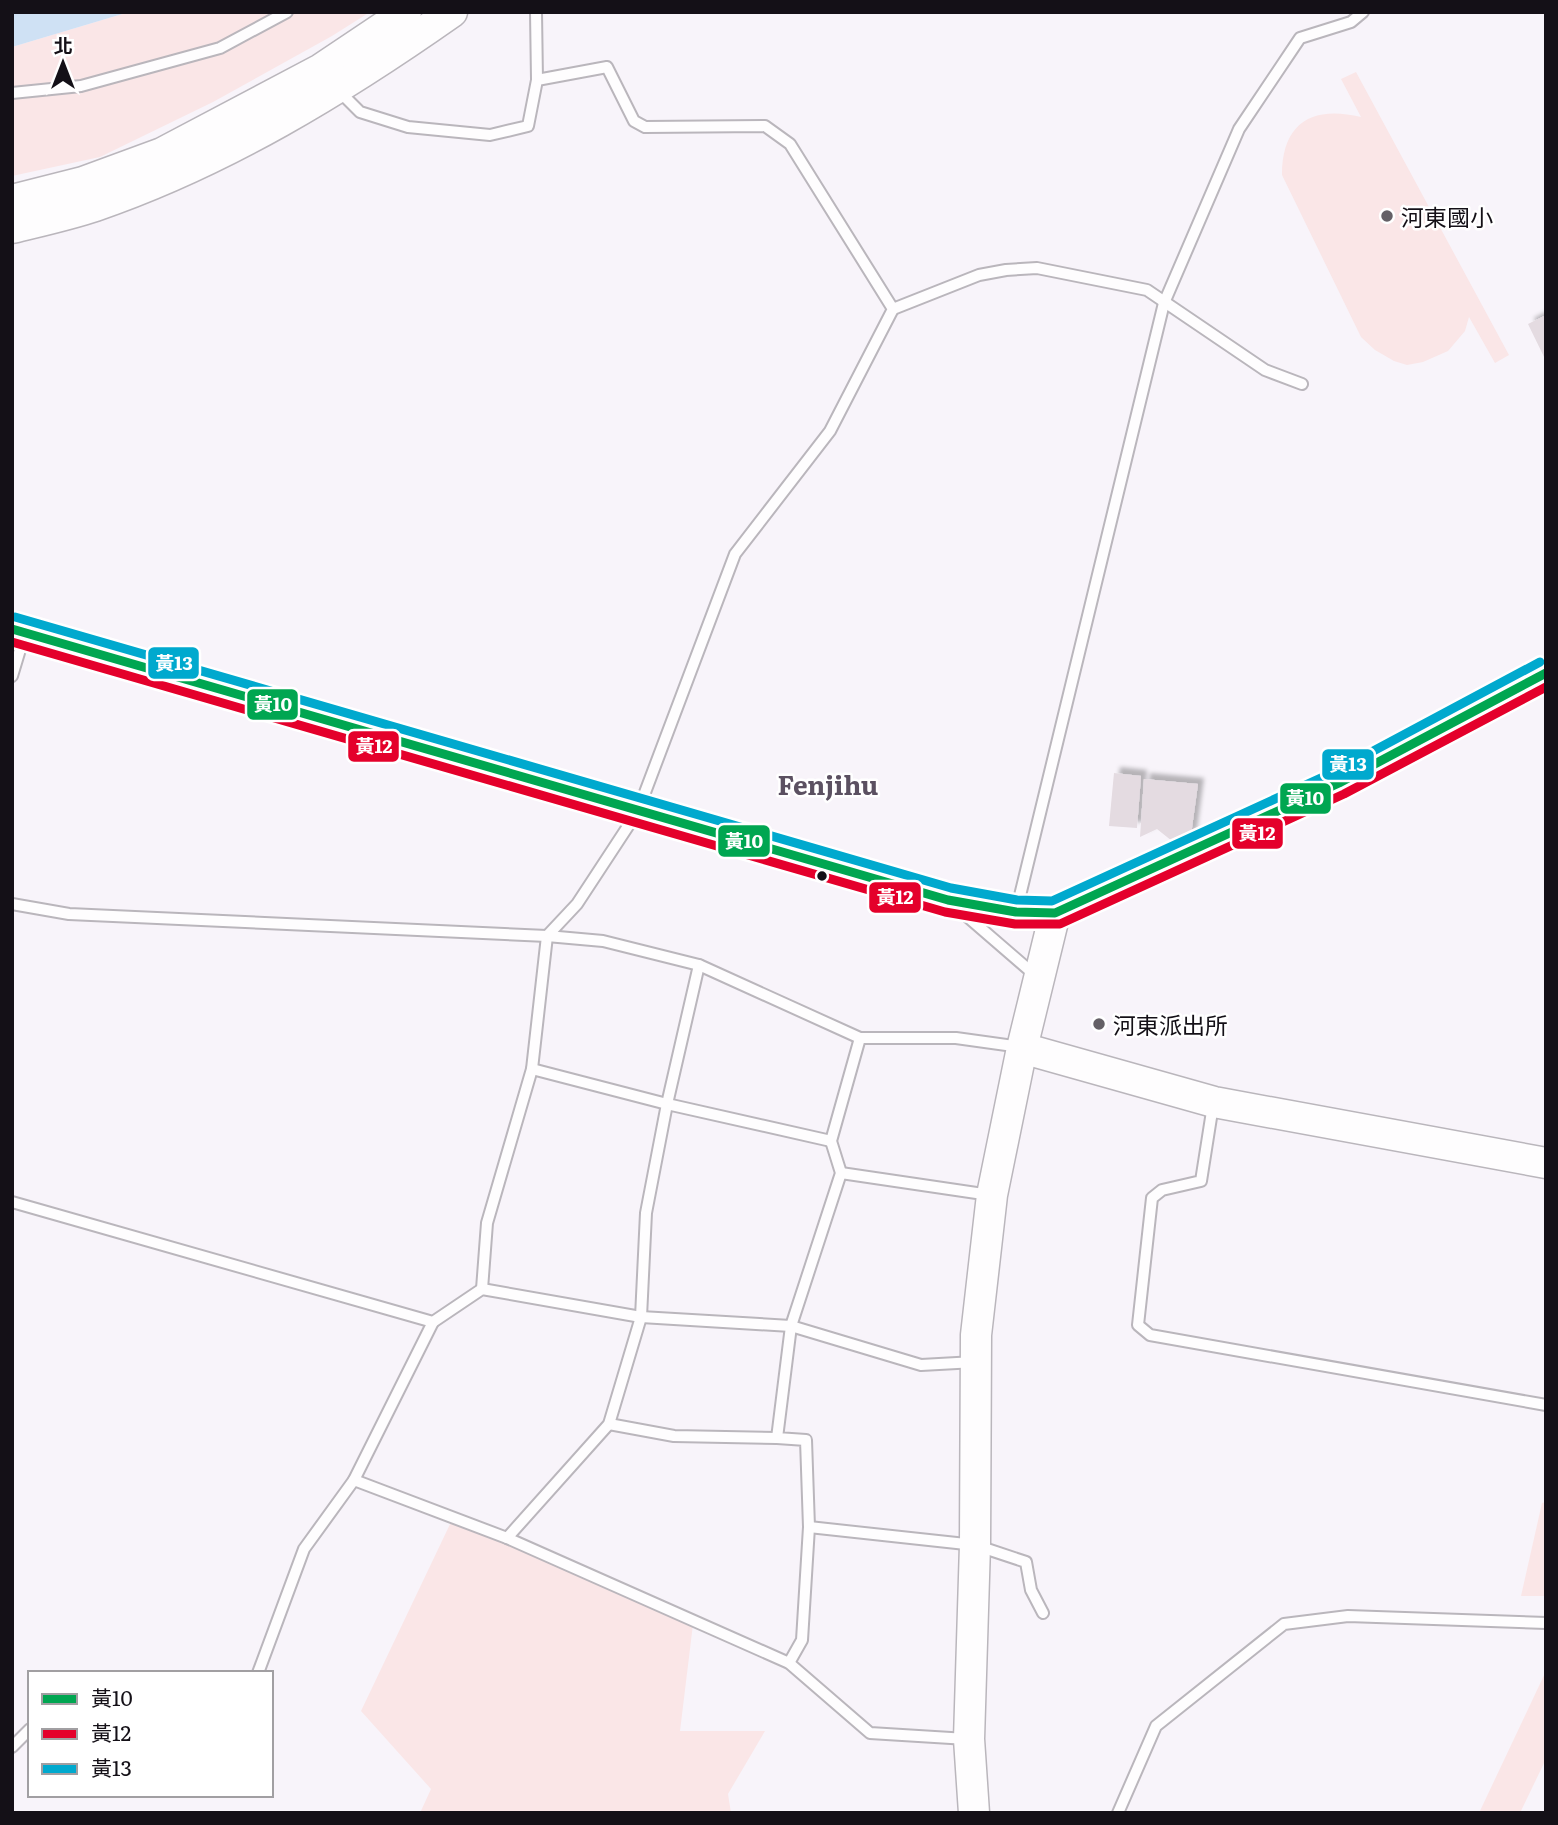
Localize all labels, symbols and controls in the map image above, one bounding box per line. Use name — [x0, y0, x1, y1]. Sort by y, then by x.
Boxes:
north arrow — [28, 28, 98, 98]
text: 北 — [53, 31, 73, 59]
place label: 河東國小 — [1401, 199, 1493, 233]
marker: 河東國小 — [1379, 208, 1395, 224]
line badge: 黃13 — [147, 646, 200, 680]
text: 黃13 — [155, 648, 193, 676]
line badge: 黃10 — [246, 688, 299, 721]
text: 黃10 — [254, 689, 293, 717]
line badge: 黃12 — [347, 730, 400, 763]
text: 黃12 — [355, 731, 393, 759]
line badge: 黃13 — [1321, 748, 1375, 781]
text: 黃13 — [1329, 749, 1367, 777]
district label: Fenjihu — [778, 764, 878, 803]
line badge: 黃10 — [1279, 782, 1332, 815]
text: 黃10 — [1286, 783, 1325, 811]
line badge: 黃12 — [1231, 817, 1284, 850]
text: 黃12 — [1238, 818, 1276, 846]
line badge: 黃10 — [717, 824, 771, 858]
text: 黃10 — [725, 826, 764, 854]
unlabelled marker — [815, 869, 829, 883]
line badge: 黃12 — [868, 881, 922, 914]
text: 黃12 — [876, 882, 914, 910]
place label: 河東派出所 — [1113, 1007, 1228, 1041]
marker: 河東派出所 — [1091, 1016, 1107, 1032]
legend — [28, 1671, 273, 1797]
text: 黃10 — [91, 1681, 133, 1712]
text: 黃12 — [91, 1716, 131, 1747]
text: 黃13 — [91, 1751, 132, 1782]

